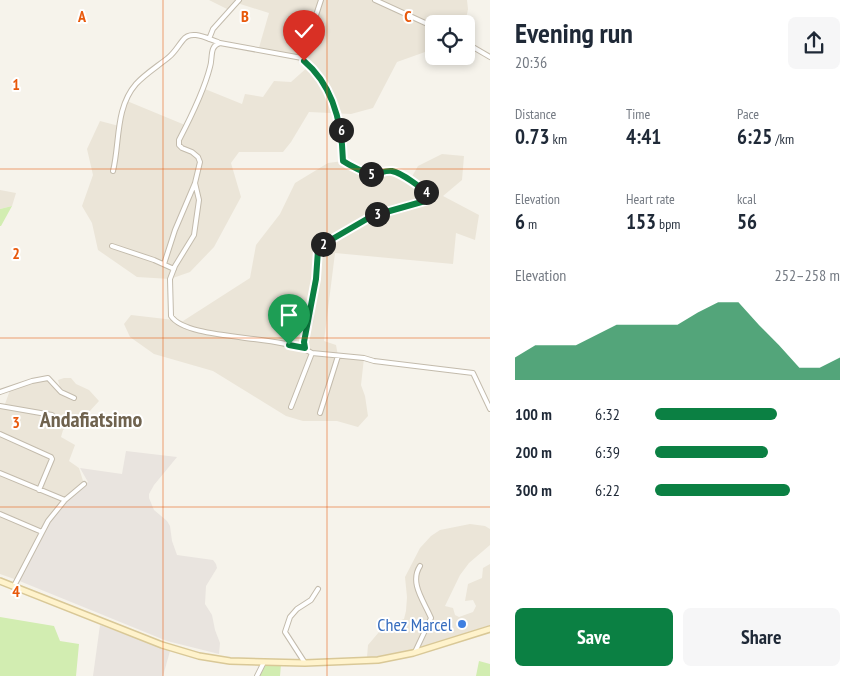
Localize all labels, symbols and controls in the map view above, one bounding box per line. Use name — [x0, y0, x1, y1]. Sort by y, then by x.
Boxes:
text: A — [77, 6, 87, 26]
text: B — [241, 6, 249, 26]
text: C — [404, 6, 412, 26]
pin — [283, 10, 325, 61]
text: Evening run — [515, 14, 633, 51]
map controls — [425, 15, 475, 65]
button: locate — [425, 15, 475, 65]
icon: check — [290, 17, 318, 45]
button: share — [788, 17, 840, 69]
text: 20:36 — [515, 52, 547, 72]
text: 1 — [12, 74, 20, 94]
text: Distance — [515, 105, 556, 123]
text: Time — [626, 105, 650, 123]
text: Pace — [737, 105, 759, 123]
pin: 6 — [328, 118, 354, 142]
text: 6 — [338, 121, 345, 139]
text: 0.73 — [515, 123, 550, 150]
text: 4:41 — [626, 123, 661, 150]
text: 6:25 — [737, 123, 772, 150]
text: km — [550, 130, 567, 148]
text: /km — [772, 130, 794, 148]
pin: 5 — [358, 162, 384, 186]
text: 5 — [368, 165, 375, 183]
pin: 4 — [414, 180, 438, 204]
text: 4 — [423, 183, 430, 201]
text: Elevation — [515, 190, 560, 208]
text: Heart rate — [626, 190, 675, 208]
text: kcal — [737, 190, 756, 208]
pin: 3 — [364, 202, 390, 226]
text: 3 — [374, 205, 381, 223]
text: 6 — [515, 208, 525, 235]
text: 153 — [626, 208, 656, 235]
text: 56 — [737, 208, 757, 235]
text: m — [525, 215, 537, 233]
text: bpm — [656, 215, 680, 233]
pin: 2 — [310, 232, 336, 256]
text: 2 — [320, 235, 327, 253]
text: 2 — [12, 243, 20, 263]
text: Elevation — [515, 265, 566, 285]
text: 252–258 m — [775, 265, 840, 285]
pin — [268, 294, 310, 345]
icon: arrive — [275, 301, 303, 329]
text: 100 m — [515, 404, 552, 424]
text: 6:32 — [595, 404, 620, 424]
district label: Andafiatsimo — [39, 405, 142, 433]
text: 3 — [12, 412, 20, 432]
text: 200 m — [515, 442, 552, 462]
text: 6:39 — [595, 442, 620, 462]
text: 300 m — [515, 480, 552, 500]
text: 6:22 — [595, 480, 620, 500]
text: 4 — [12, 581, 20, 601]
button: Save — [515, 608, 673, 666]
button: Share — [683, 608, 840, 666]
place label: Chez Marcel — [377, 613, 453, 636]
marker: Chez Marcel — [456, 618, 468, 630]

